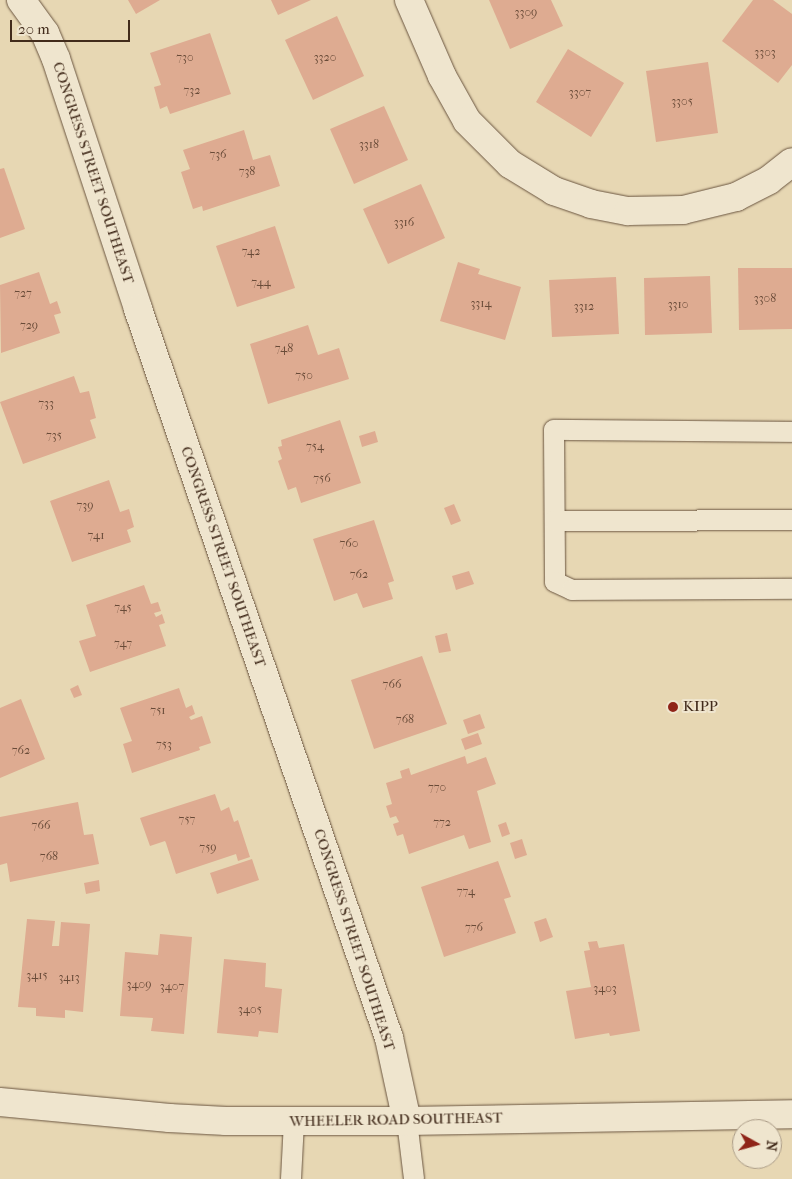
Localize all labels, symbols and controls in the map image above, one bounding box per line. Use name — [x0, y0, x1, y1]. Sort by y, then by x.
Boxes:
house number: 3309 — [515, 6, 537, 20]
scale bar — [12, 10, 132, 42]
text: 20 m — [18, 20, 50, 38]
house number: 3303 — [754, 46, 776, 60]
house number: 730 — [176, 51, 194, 65]
house number: 3320 — [314, 51, 336, 65]
street label: CONGRESS STREET SOUTHEAST — [49, 60, 137, 286]
house number: 732 — [184, 84, 200, 98]
house number: 3307 — [569, 86, 591, 100]
house number: 3305 — [671, 95, 693, 109]
house number: 3318 — [359, 138, 379, 152]
house number: 736 — [209, 148, 227, 162]
house number: 738 — [239, 165, 255, 179]
house number: 3316 — [394, 216, 414, 230]
house number: 742 — [242, 245, 260, 259]
house number: 744 — [251, 276, 271, 290]
house number: 727 — [14, 287, 32, 301]
house number: 3308 — [754, 292, 776, 306]
house number: 3314 — [470, 297, 492, 311]
house number: 3310 — [668, 298, 688, 312]
house number: 3312 — [574, 300, 594, 314]
house number: 729 — [20, 319, 38, 333]
house number: 748 — [275, 342, 293, 356]
house number: 750 — [295, 369, 313, 383]
house number: 733 — [38, 397, 54, 411]
house number: 735 — [46, 429, 62, 443]
house number: 754 — [306, 440, 324, 454]
street label: CONGRESS STREET SOUTHEAST — [177, 444, 269, 670]
house number: 756 — [313, 472, 331, 486]
house number: 739 — [76, 499, 94, 513]
house number: 741 — [88, 529, 104, 543]
house number: 760 — [340, 537, 358, 551]
house number: 762 — [350, 568, 368, 582]
house number: 745 — [114, 601, 132, 615]
house number: 747 — [114, 637, 132, 651]
house number: 766 — [383, 678, 401, 692]
place label: KIPP — [683, 698, 718, 716]
marker: KIPP — [667, 701, 679, 713]
house number: 751 — [150, 704, 166, 718]
house number: 768 — [396, 713, 414, 727]
house number: 753 — [156, 738, 172, 752]
house number: 762 — [12, 744, 30, 758]
house number: 770 — [428, 781, 446, 795]
house number: 757 — [179, 813, 195, 827]
house number: 772 — [433, 816, 451, 830]
house number: 766 — [32, 819, 50, 833]
street label: CONGRESS STREET SOUTHEAST — [310, 827, 398, 1053]
house number: 759 — [199, 841, 217, 855]
house number: 768 — [40, 850, 58, 864]
house number: 774 — [457, 885, 475, 899]
house number: 776 — [465, 921, 483, 935]
house number: 3415 — [26, 969, 48, 983]
house number: 3413 — [58, 971, 80, 985]
house number: 3409 — [127, 978, 151, 992]
house number: 3407 — [160, 980, 184, 994]
house number: 3403 — [593, 982, 617, 996]
house number: 3405 — [238, 1003, 262, 1017]
street label: WHEELER ROAD SOUTHEAST — [289, 1109, 503, 1131]
north arrow — [732, 1119, 782, 1169]
text: N — [762, 1139, 780, 1152]

